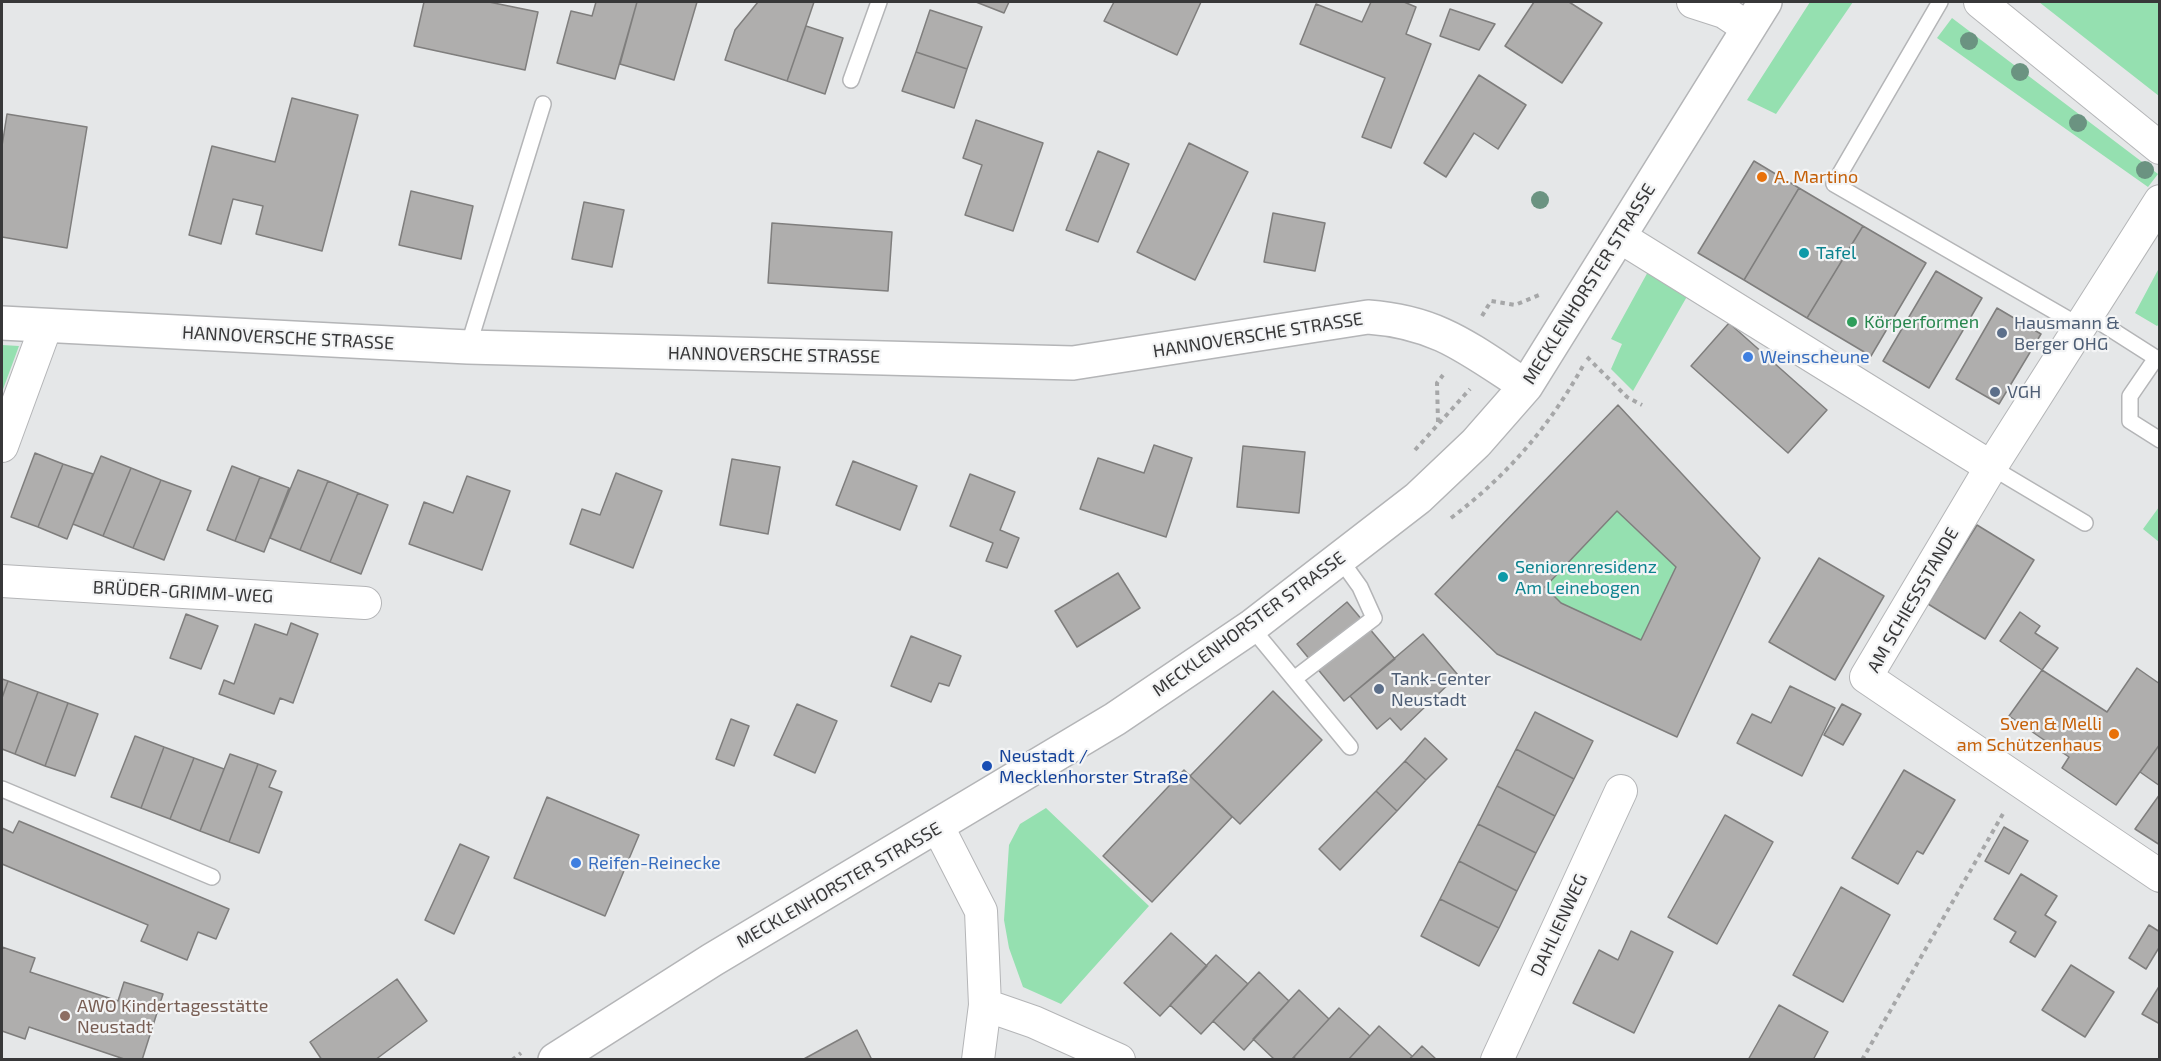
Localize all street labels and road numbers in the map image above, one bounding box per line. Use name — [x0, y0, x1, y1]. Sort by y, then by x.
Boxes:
street label: MECKLENHORSTER STRASSE — [1518, 180, 1660, 388]
street label: HANNOVERSCHE STRASSE — [1151, 308, 1365, 362]
street label: HANNOVERSCHE STRASSE — [181, 322, 395, 354]
street label: HANNOVERSCHE STRASSE — [668, 342, 880, 368]
street label: AM SCHIESSSTANDE — [1863, 524, 1963, 676]
street label: MECKLENHORSTER STRASSE — [1148, 547, 1350, 701]
street label: BRÜDER-GRIMM-WEG — [92, 576, 274, 608]
street label: MECKLENHORSTER STRASSE — [733, 817, 945, 953]
street label: DAHLIENWEG — [1526, 871, 1592, 979]

